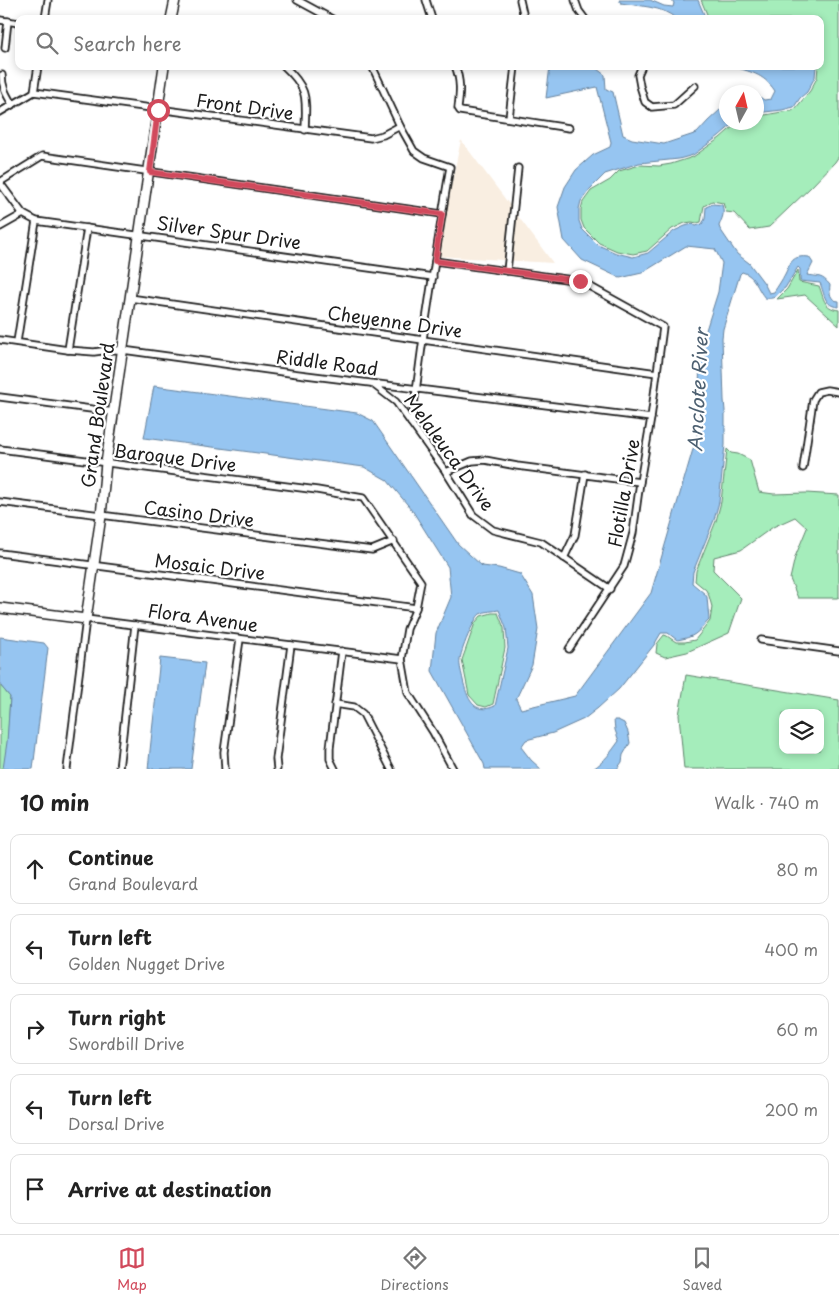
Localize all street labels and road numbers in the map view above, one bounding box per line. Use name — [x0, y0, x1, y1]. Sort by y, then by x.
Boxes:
street label: Front Drive — [195, 86, 295, 126]
street label: Silver Spur Drive — [155, 209, 303, 255]
street label: Cheyenne Drive — [326, 298, 464, 344]
street label: Grand Boulevard — [73, 341, 121, 489]
street label: Riddle Road — [274, 342, 380, 382]
street label: Melaleuca Drive — [398, 388, 502, 516]
street label: Baroque Drive — [112, 436, 238, 478]
street label: Flotilla Drive — [600, 437, 646, 549]
street label: Casino Drive — [142, 493, 256, 533]
street label: Mosaic Drive — [153, 546, 267, 586]
street label: Flora Avenue — [146, 596, 260, 638]

